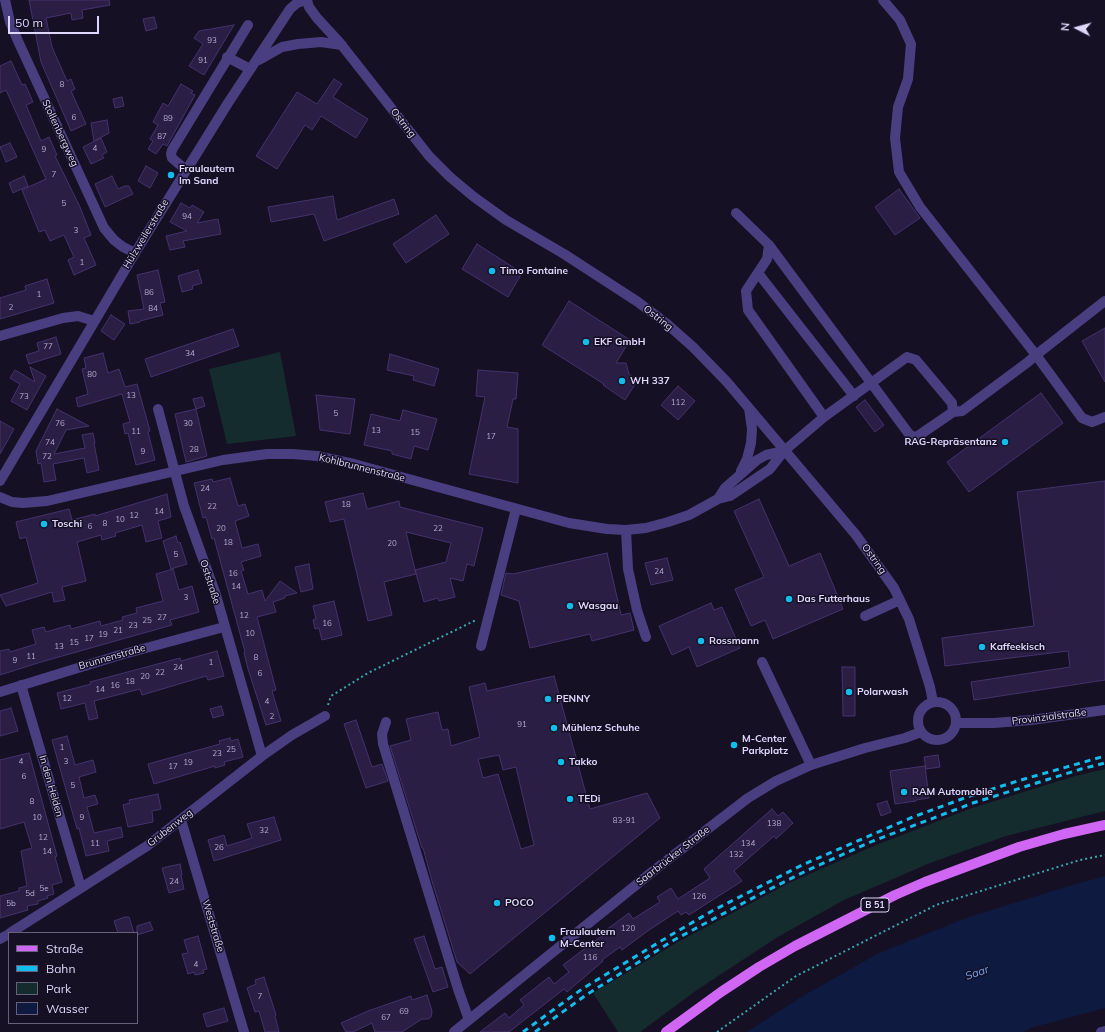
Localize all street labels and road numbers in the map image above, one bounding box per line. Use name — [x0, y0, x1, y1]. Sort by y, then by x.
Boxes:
street label: Stollenbergweg — [39, 98, 81, 168]
street label: Ostring — [388, 106, 418, 140]
street label: Hülzweilerstraße — [121, 197, 171, 271]
street label: Ostring — [641, 303, 675, 333]
street label: Kohlbrunnenstraße — [318, 451, 406, 485]
street label: Ostring — [859, 542, 889, 576]
street label: Oststraße — [197, 558, 223, 606]
street label: Brunnenstraße — [77, 642, 147, 672]
street label: Provinzialstraße — [1011, 706, 1087, 728]
street label: In den Helden — [36, 754, 66, 818]
street label: Grubenweg — [145, 807, 195, 849]
street label: Saarbrücker Straße — [634, 824, 712, 888]
street label: Weststraße — [199, 898, 227, 954]
road number: B 51 — [861, 898, 889, 912]

